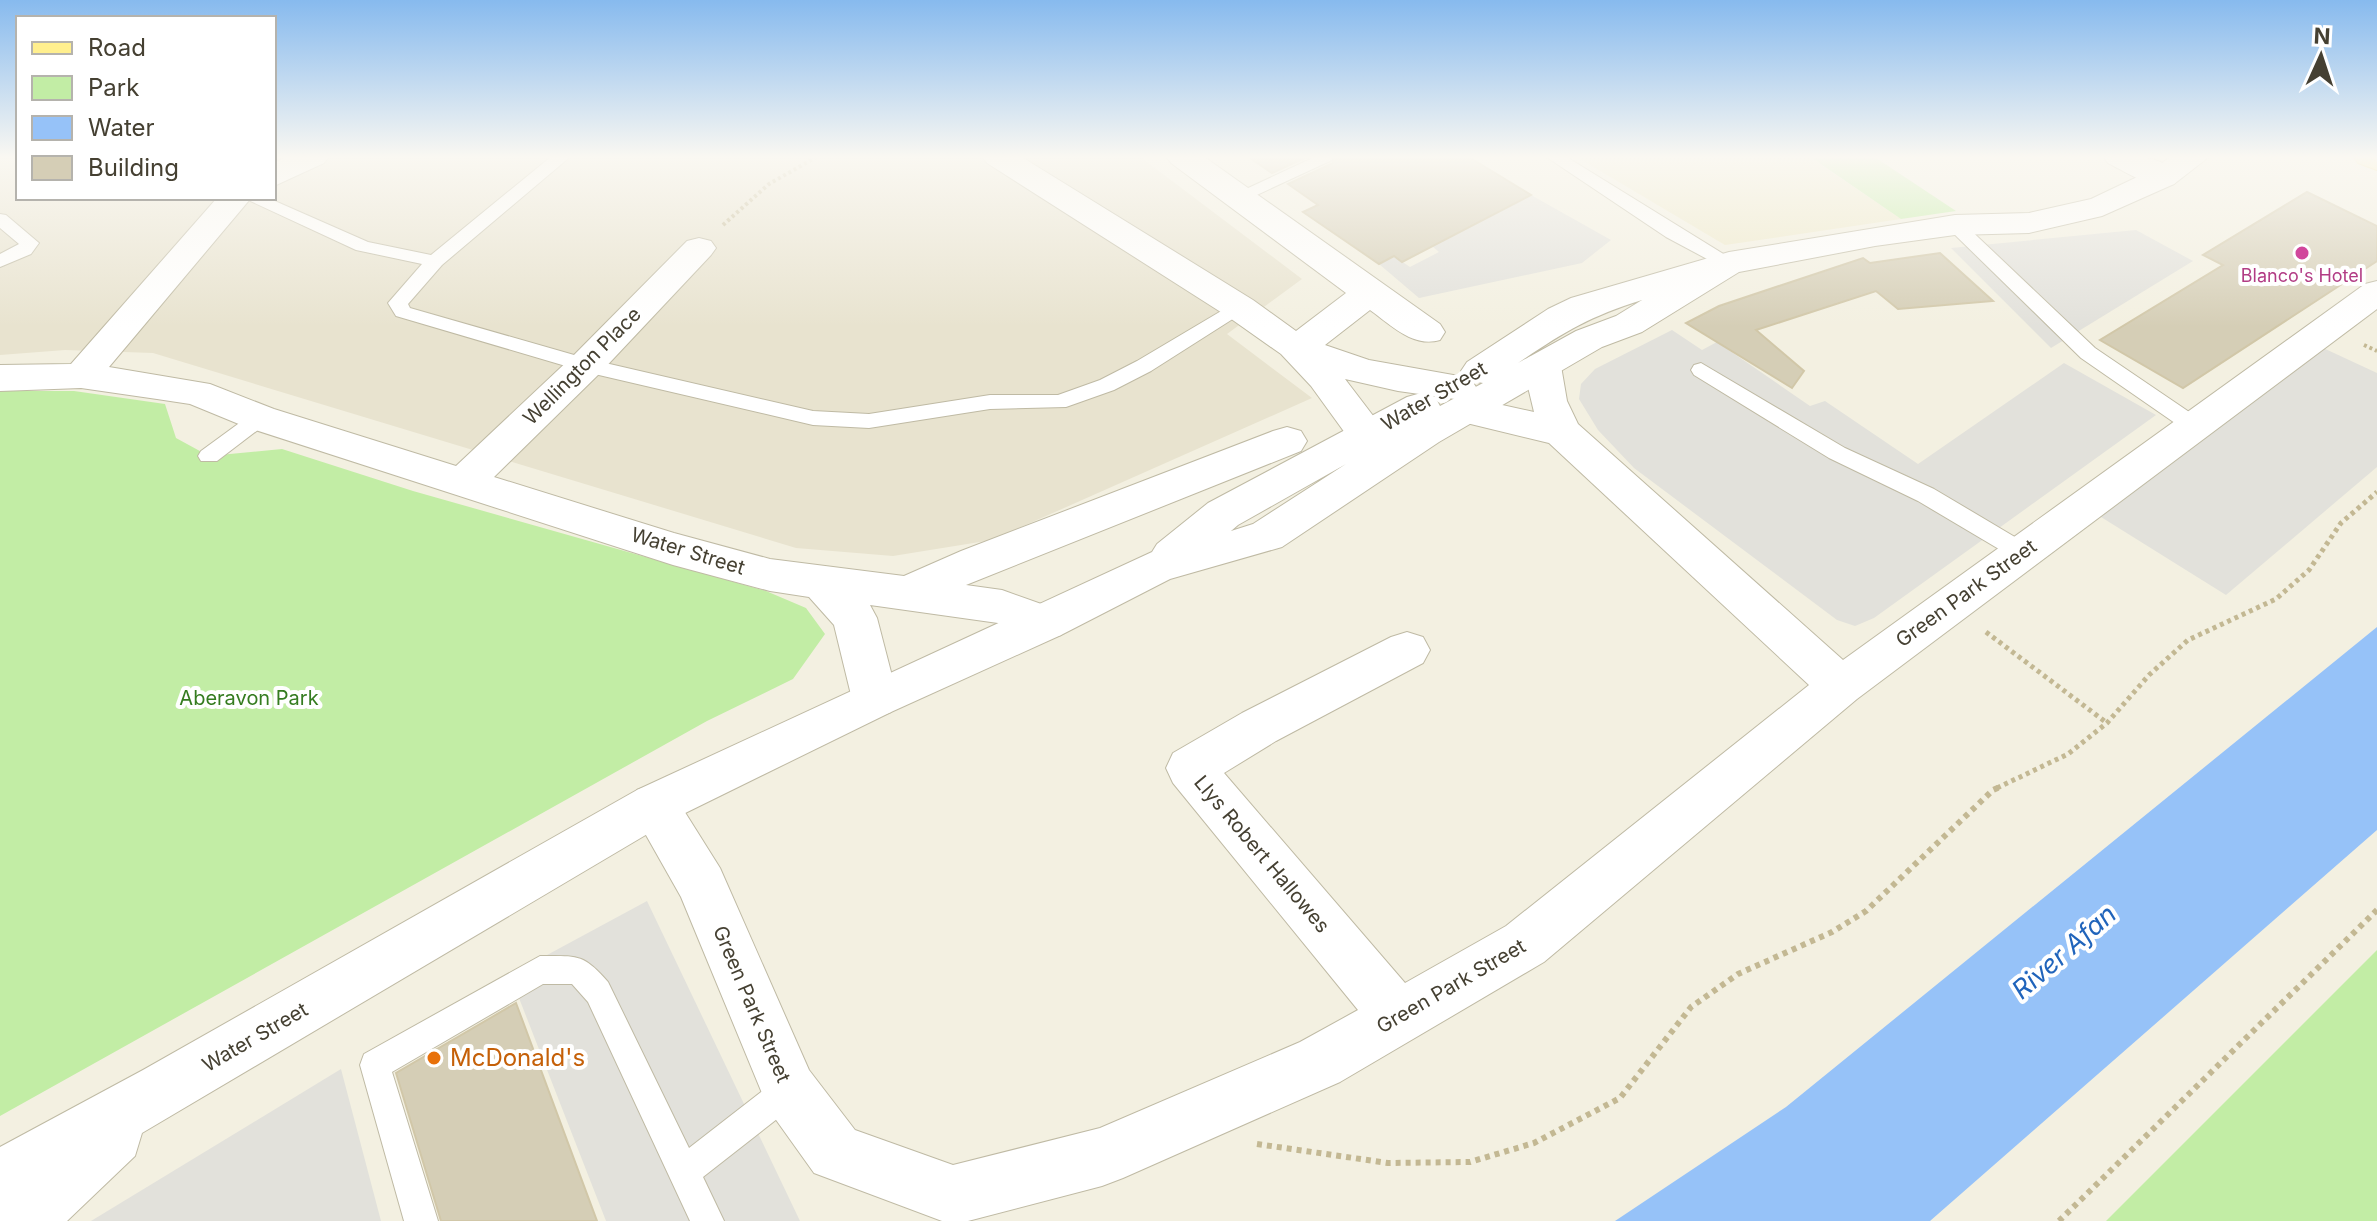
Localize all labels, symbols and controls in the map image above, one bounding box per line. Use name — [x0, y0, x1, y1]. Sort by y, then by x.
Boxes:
legend — [16, 16, 276, 200]
north arrow — [2281, 16, 2361, 96]
text: N — [2313, 23, 2331, 49]
text: Road — [88, 33, 146, 62]
text: Park — [88, 73, 139, 102]
text: Water — [88, 113, 155, 142]
text: Building — [88, 153, 179, 182]
marker: Blanco's Hotel — [2293, 244, 2311, 262]
place label: Blanco's Hotel — [2241, 265, 2363, 286]
street label: Wellington Place — [518, 302, 646, 430]
street label: Water Street — [1377, 356, 1491, 436]
street label: Water Street — [628, 522, 748, 580]
street label: Green Park Street — [1891, 534, 2041, 652]
park label: Aberavon Park — [179, 686, 319, 710]
street label: Llys Robert Hallowes — [1189, 771, 1335, 937]
water label: River Afan — [2005, 898, 2122, 1005]
street label: Green Park Street — [708, 922, 796, 1086]
street label: Green Park Street — [1372, 933, 1530, 1038]
street label: Water Street — [198, 997, 312, 1077]
place label: McDonald's — [450, 1043, 585, 1072]
marker: McDonald's — [425, 1049, 443, 1067]

